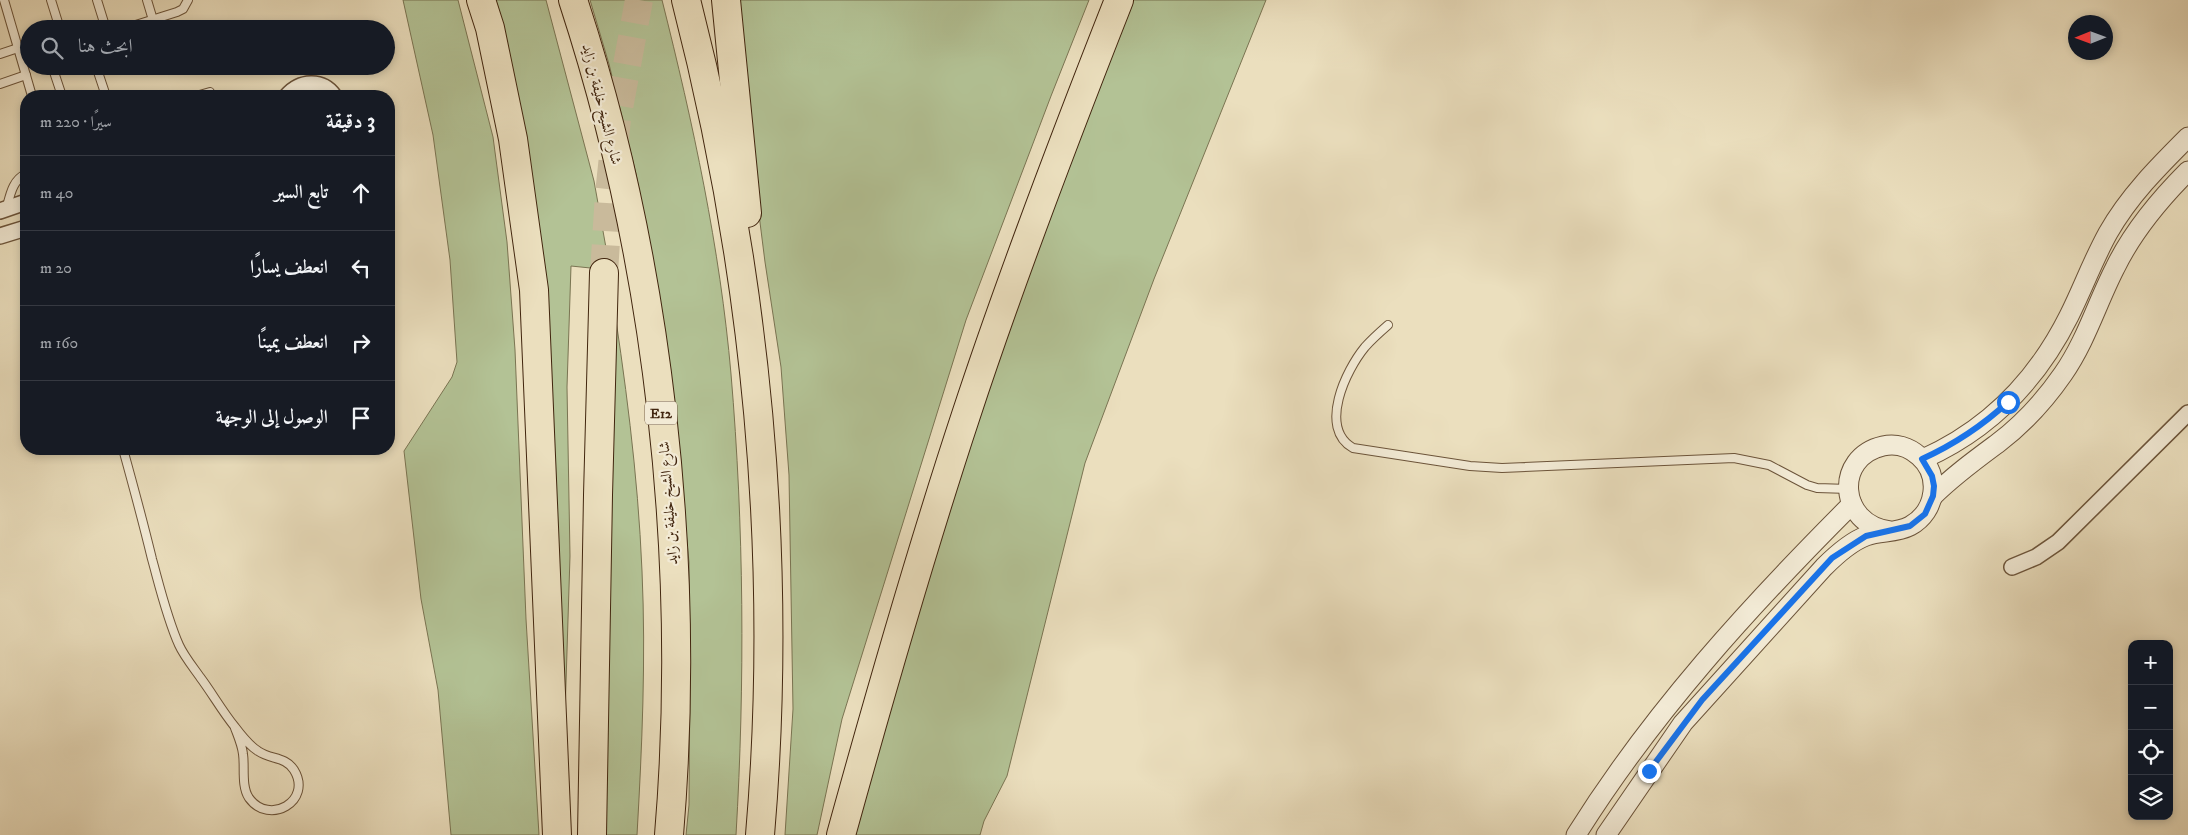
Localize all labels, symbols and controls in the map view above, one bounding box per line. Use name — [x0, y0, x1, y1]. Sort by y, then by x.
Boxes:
north arrow — [2068, 15, 2113, 60]
search box — [20, 20, 395, 75]
icon: search — [38, 34, 66, 62]
text: ابحث هنا — [78, 35, 133, 58]
street label: شارع الشيخ خليفة بن زايد — [573, 42, 626, 167]
text: 3 دقيقة — [326, 109, 375, 135]
text: سيرًا · 220 m — [40, 112, 112, 132]
icon: ahead — [347, 179, 375, 207]
text: تابع السير — [274, 181, 328, 204]
text: 40 m — [40, 183, 73, 203]
icon: left — [347, 254, 375, 282]
text: انعطف يسارًا — [250, 256, 328, 279]
text: 20 m — [40, 258, 72, 278]
icon: right — [347, 329, 375, 357]
text: انعطف يمينًا — [258, 331, 328, 354]
text: 160 m — [40, 333, 78, 353]
route start — [1997, 391, 2020, 414]
road number: E12 — [645, 402, 677, 424]
icon: arrive — [347, 404, 375, 432]
text: الوصول إلى الوجهة — [216, 406, 328, 429]
street label: شارع الشيخ خليفة بن زايد — [655, 440, 686, 565]
map controls — [2128, 640, 2173, 820]
button: + — [2128, 640, 2173, 685]
button: − — [2128, 685, 2173, 730]
button: locate — [2128, 730, 2173, 775]
route end — [1638, 760, 1661, 783]
button: layers — [2128, 775, 2173, 820]

